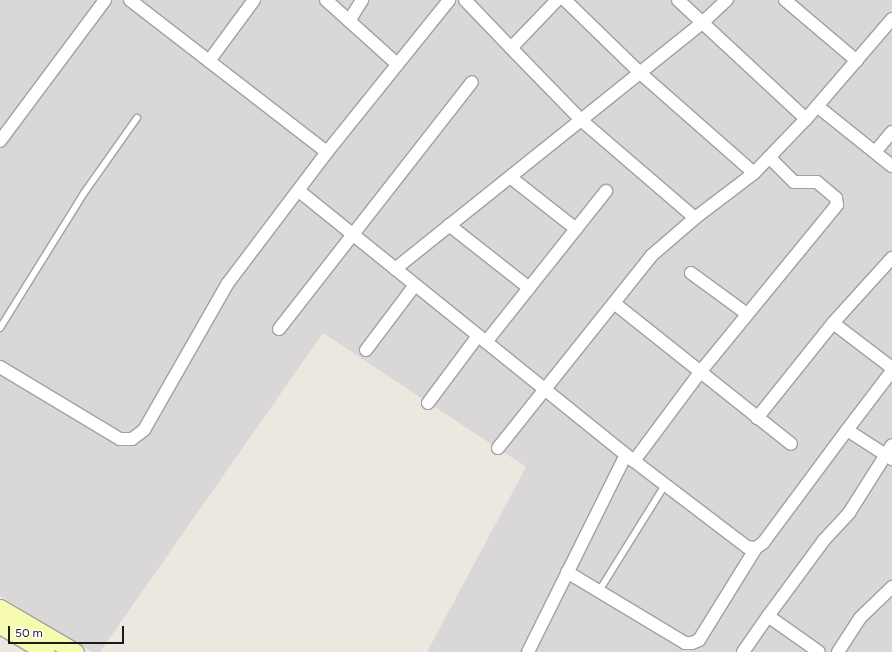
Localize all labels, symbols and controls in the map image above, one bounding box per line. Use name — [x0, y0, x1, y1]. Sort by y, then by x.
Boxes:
scale bar — [10, 618, 126, 644]
text: 50 m — [15, 626, 43, 640]

